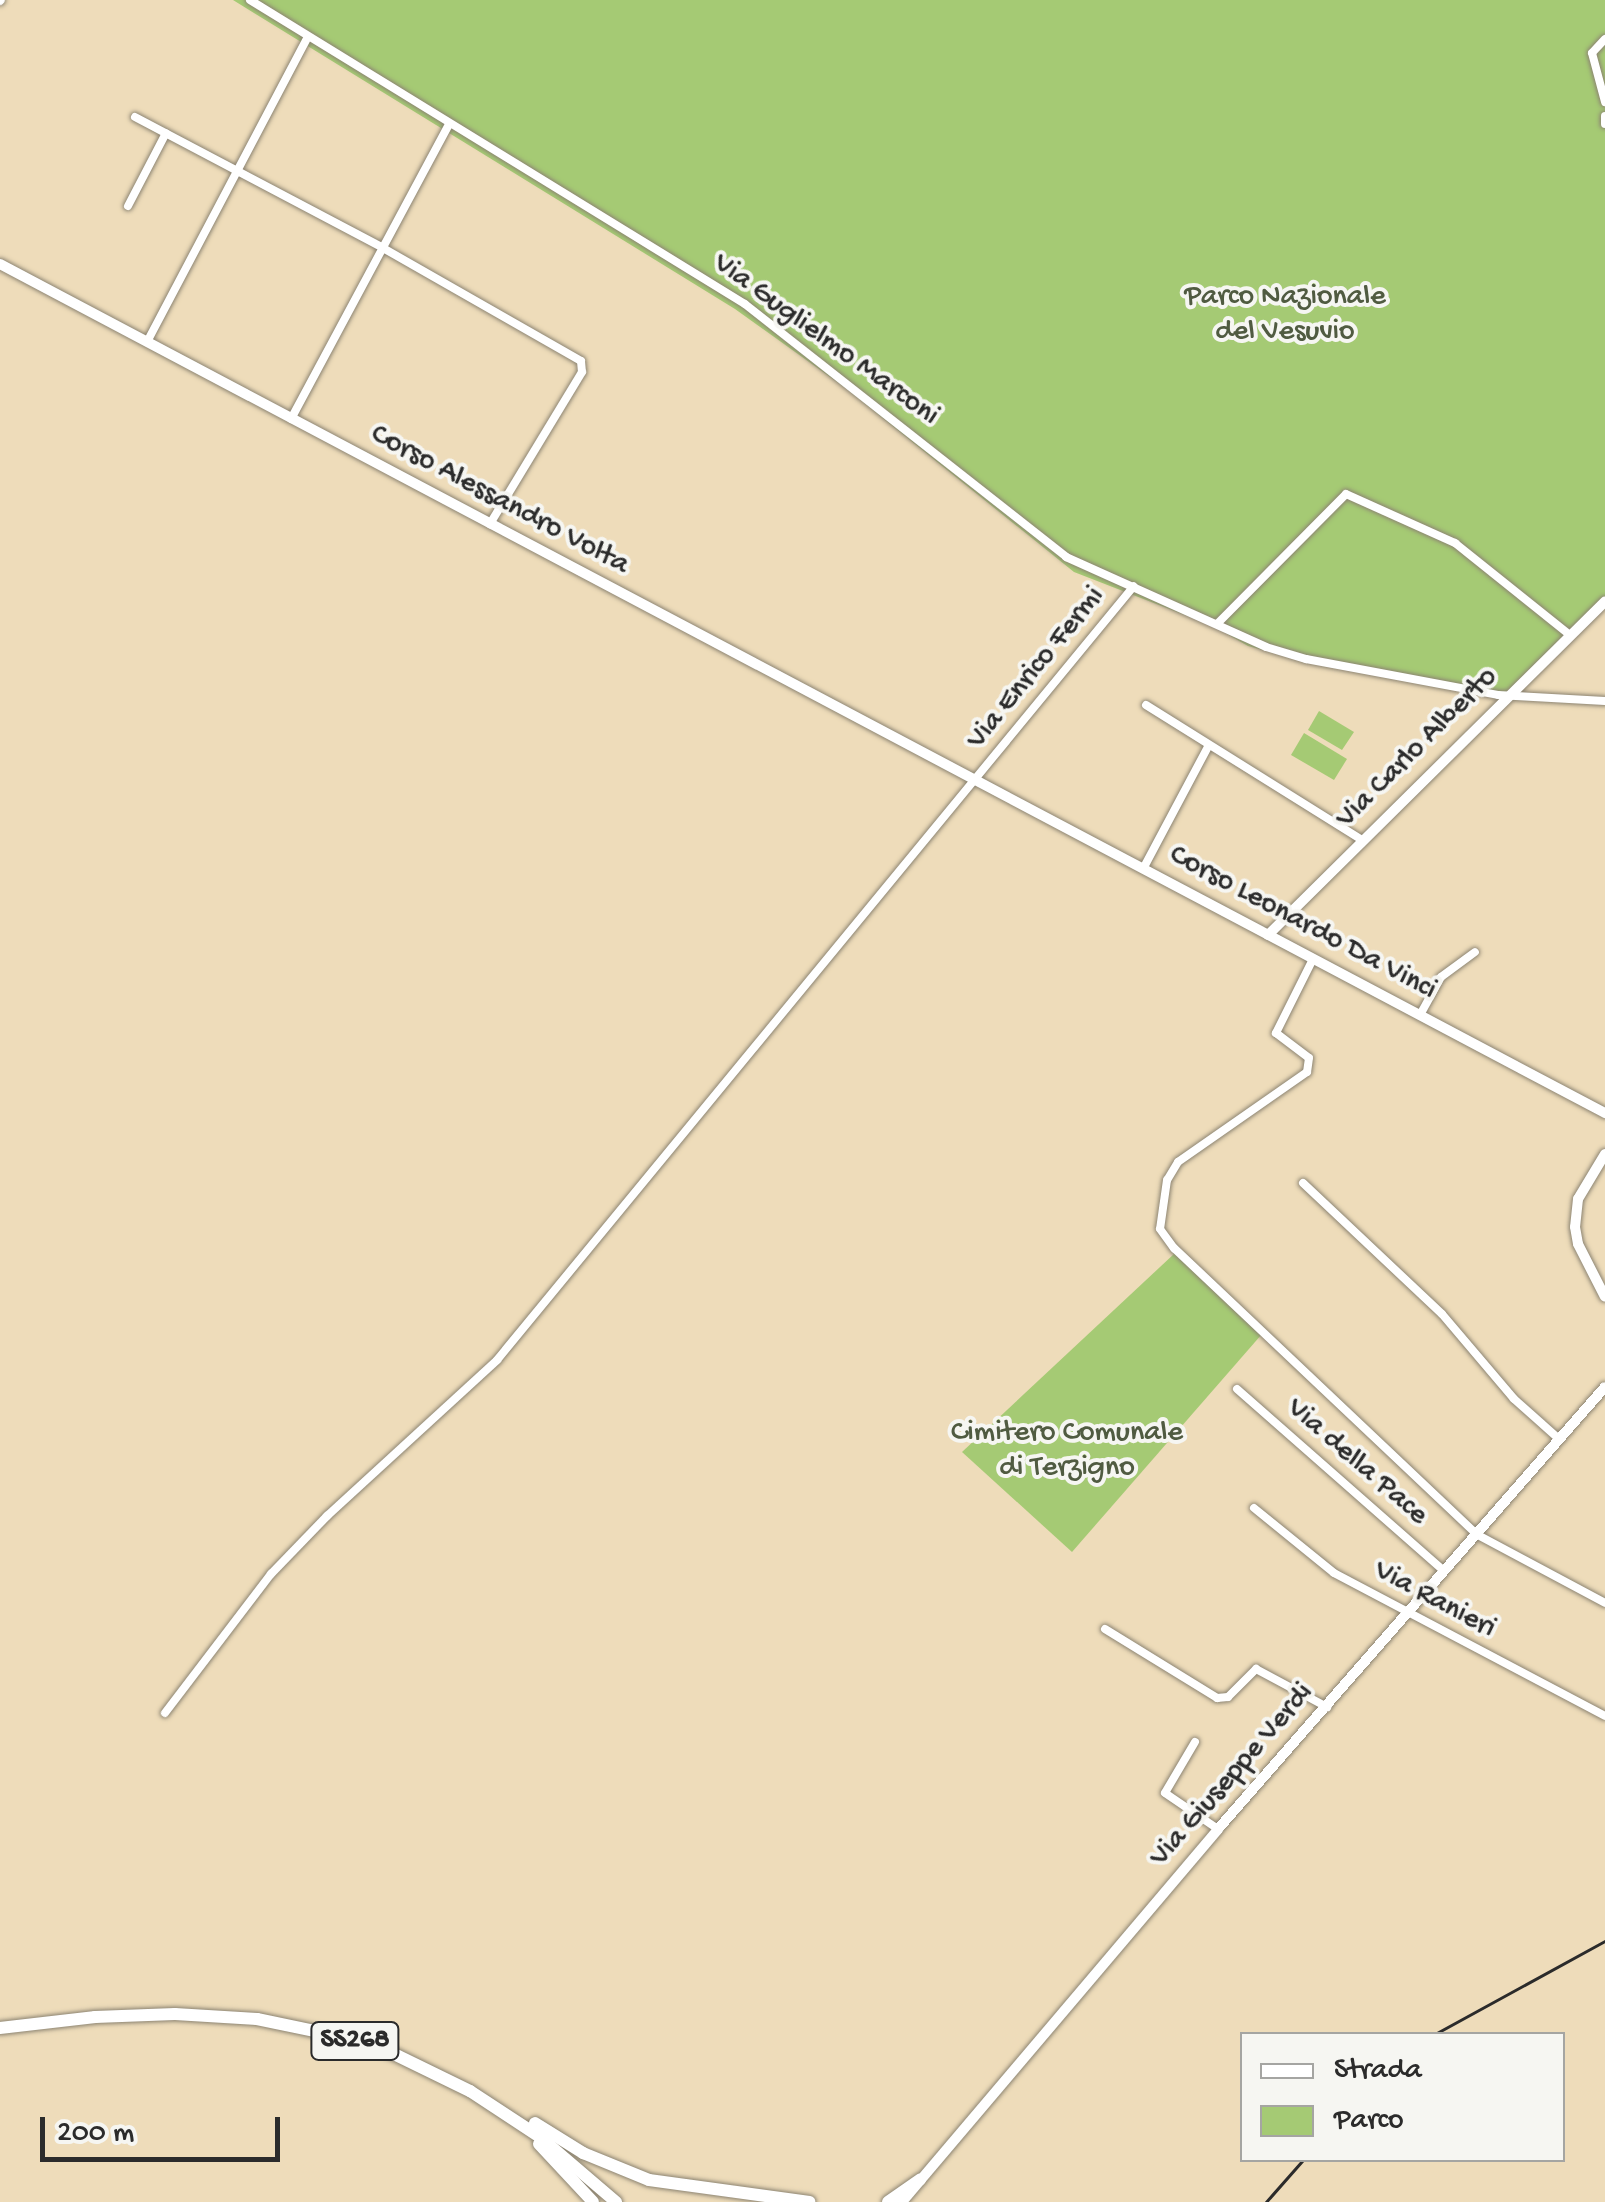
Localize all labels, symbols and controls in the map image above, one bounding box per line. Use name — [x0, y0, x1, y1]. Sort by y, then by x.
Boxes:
street label: Via Guglielmo Marconi — [705, 247, 945, 435]
park label: Parco Nazionale del Vesuvio — [1184, 280, 1386, 350]
street label: Corso Alessandro Volta — [364, 418, 634, 584]
street label: Via Enrico Fermi — [960, 580, 1114, 758]
street label: Via Carlo Alberto — [1330, 661, 1506, 837]
street label: Corso Leonardo Da Vinci — [1162, 838, 1442, 1010]
street label: Via della Pace — [1278, 1392, 1434, 1534]
park label: Cimitero Comunale di Terzigno — [951, 1416, 1183, 1486]
street label: Via Ranieri — [1367, 1554, 1501, 1648]
street label: Via Giuseppe Verdi — [1143, 1677, 1323, 1875]
road number: SS268 — [310, 2018, 400, 2064]
legend — [1240, 2032, 1565, 2162]
text: Strada — [1334, 2054, 1422, 2089]
scale bar — [45, 2097, 285, 2159]
text: Parco — [1334, 2104, 1404, 2139]
text: 200 m — [57, 2117, 134, 2152]

